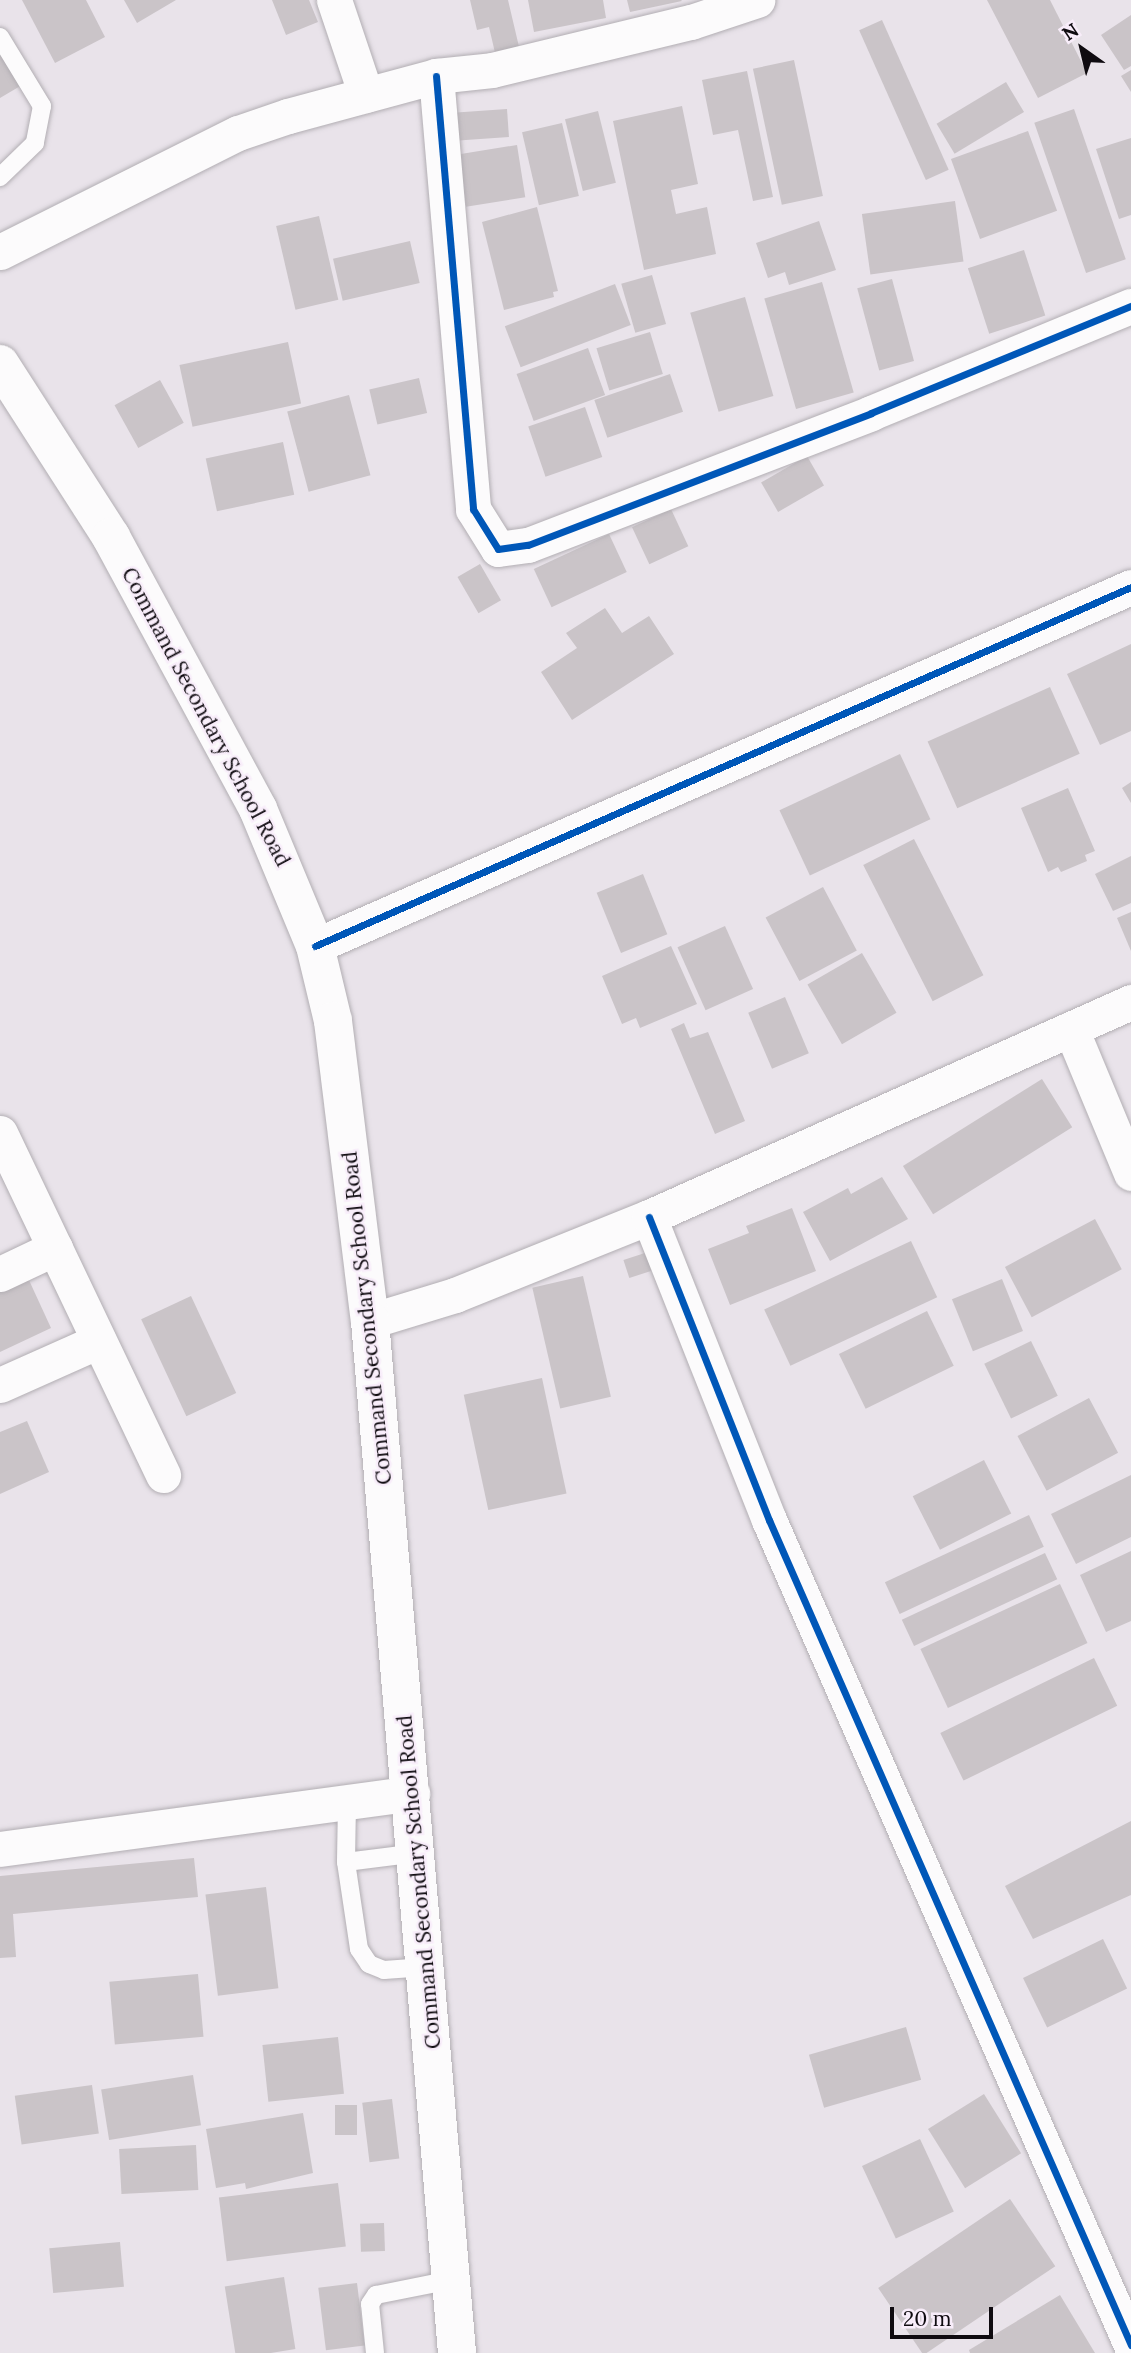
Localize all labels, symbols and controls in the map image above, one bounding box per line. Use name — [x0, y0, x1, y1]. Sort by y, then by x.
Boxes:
north arrow — [1047, 14, 1117, 84]
text: N — [1057, 18, 1083, 46]
street label: Command Secondary School Road — [116, 563, 296, 871]
street label: Command Secondary School Road — [337, 1150, 397, 1486]
street label: Command Secondary School Road — [392, 1714, 446, 2050]
scale bar — [893, 2294, 996, 2338]
text: 20 m — [903, 2305, 952, 2332]

